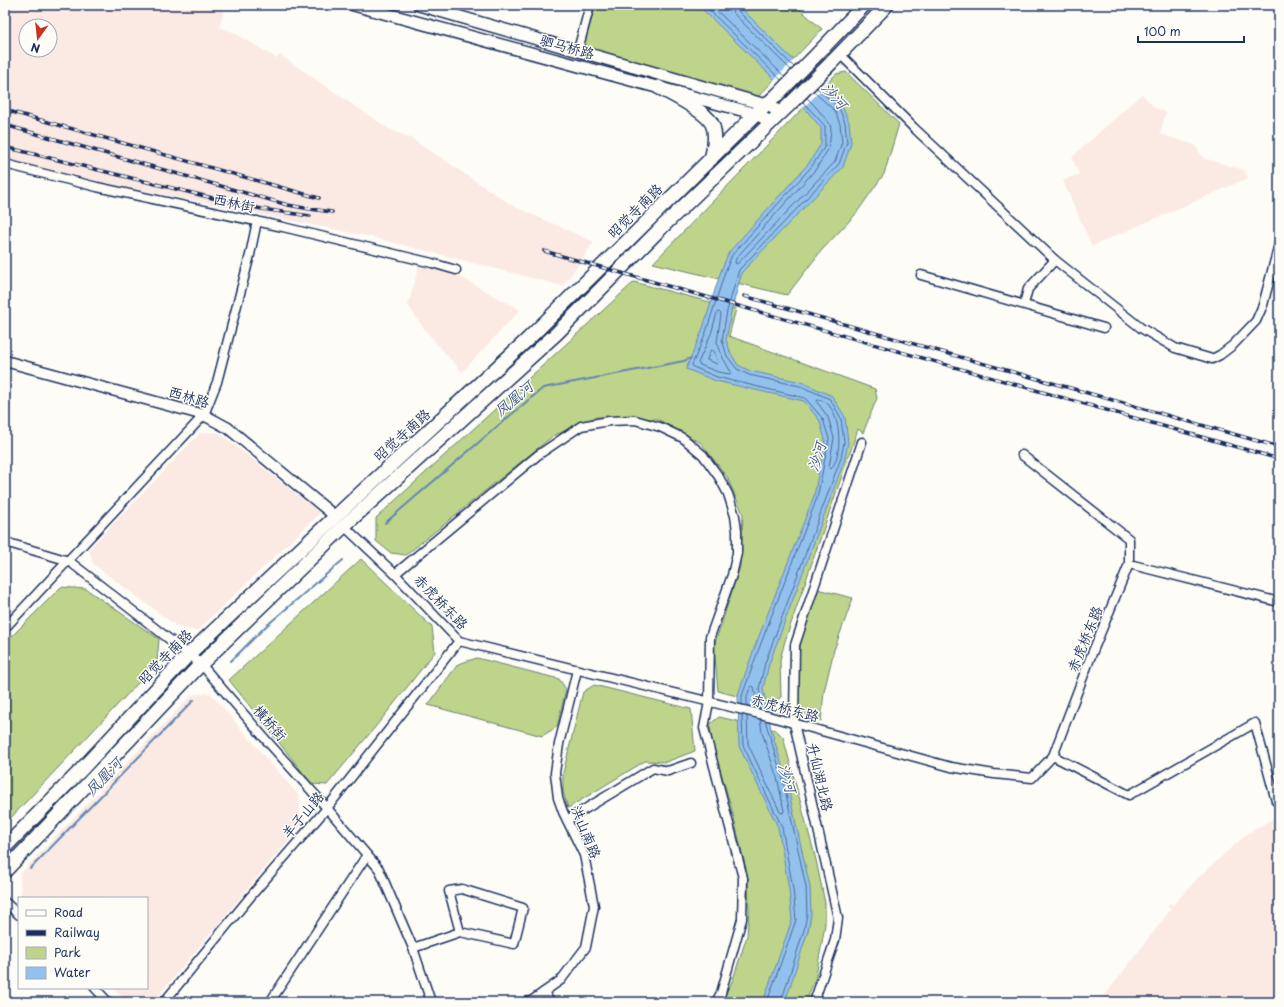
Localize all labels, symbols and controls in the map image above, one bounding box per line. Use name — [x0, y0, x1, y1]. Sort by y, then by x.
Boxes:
north arrow — [18, 18, 58, 58]
scale bar — [1138, 18, 1244, 44]
text: 100 m — [1144, 22, 1181, 40]
street label: 驷马桥路 — [537, 29, 597, 64]
text: N — [29, 39, 42, 57]
water label: 沙河 — [817, 76, 856, 116]
street label: 昭觉寺南路 — [602, 178, 667, 243]
street label: 西林街 — [211, 188, 257, 217]
water label: 凤凰河 — [488, 373, 540, 421]
street label: 西林路 — [166, 380, 212, 413]
street label: 昭觉寺南路 — [369, 403, 435, 466]
water label: 沙河 — [800, 436, 832, 474]
street label: 赤虎桥东路 — [409, 569, 473, 634]
street label: 赤虎桥东路 — [1062, 602, 1107, 675]
street label: 昭觉寺南路 — [133, 624, 197, 689]
street label: 赤虎桥东路 — [749, 688, 822, 727]
street label: 横桥街 — [249, 700, 292, 745]
street label: 升仙湖北路 — [802, 740, 839, 813]
water label: 凤凰河 — [79, 750, 129, 800]
water label: 沙河 — [773, 760, 804, 798]
street label: 羊子山路 — [277, 786, 329, 843]
street label: 洪山南路 — [566, 802, 607, 862]
legend — [18, 897, 148, 989]
text: Road — [54, 903, 83, 921]
text: Railway — [54, 923, 100, 941]
text: Park — [54, 943, 81, 961]
text: Water — [54, 963, 91, 981]

